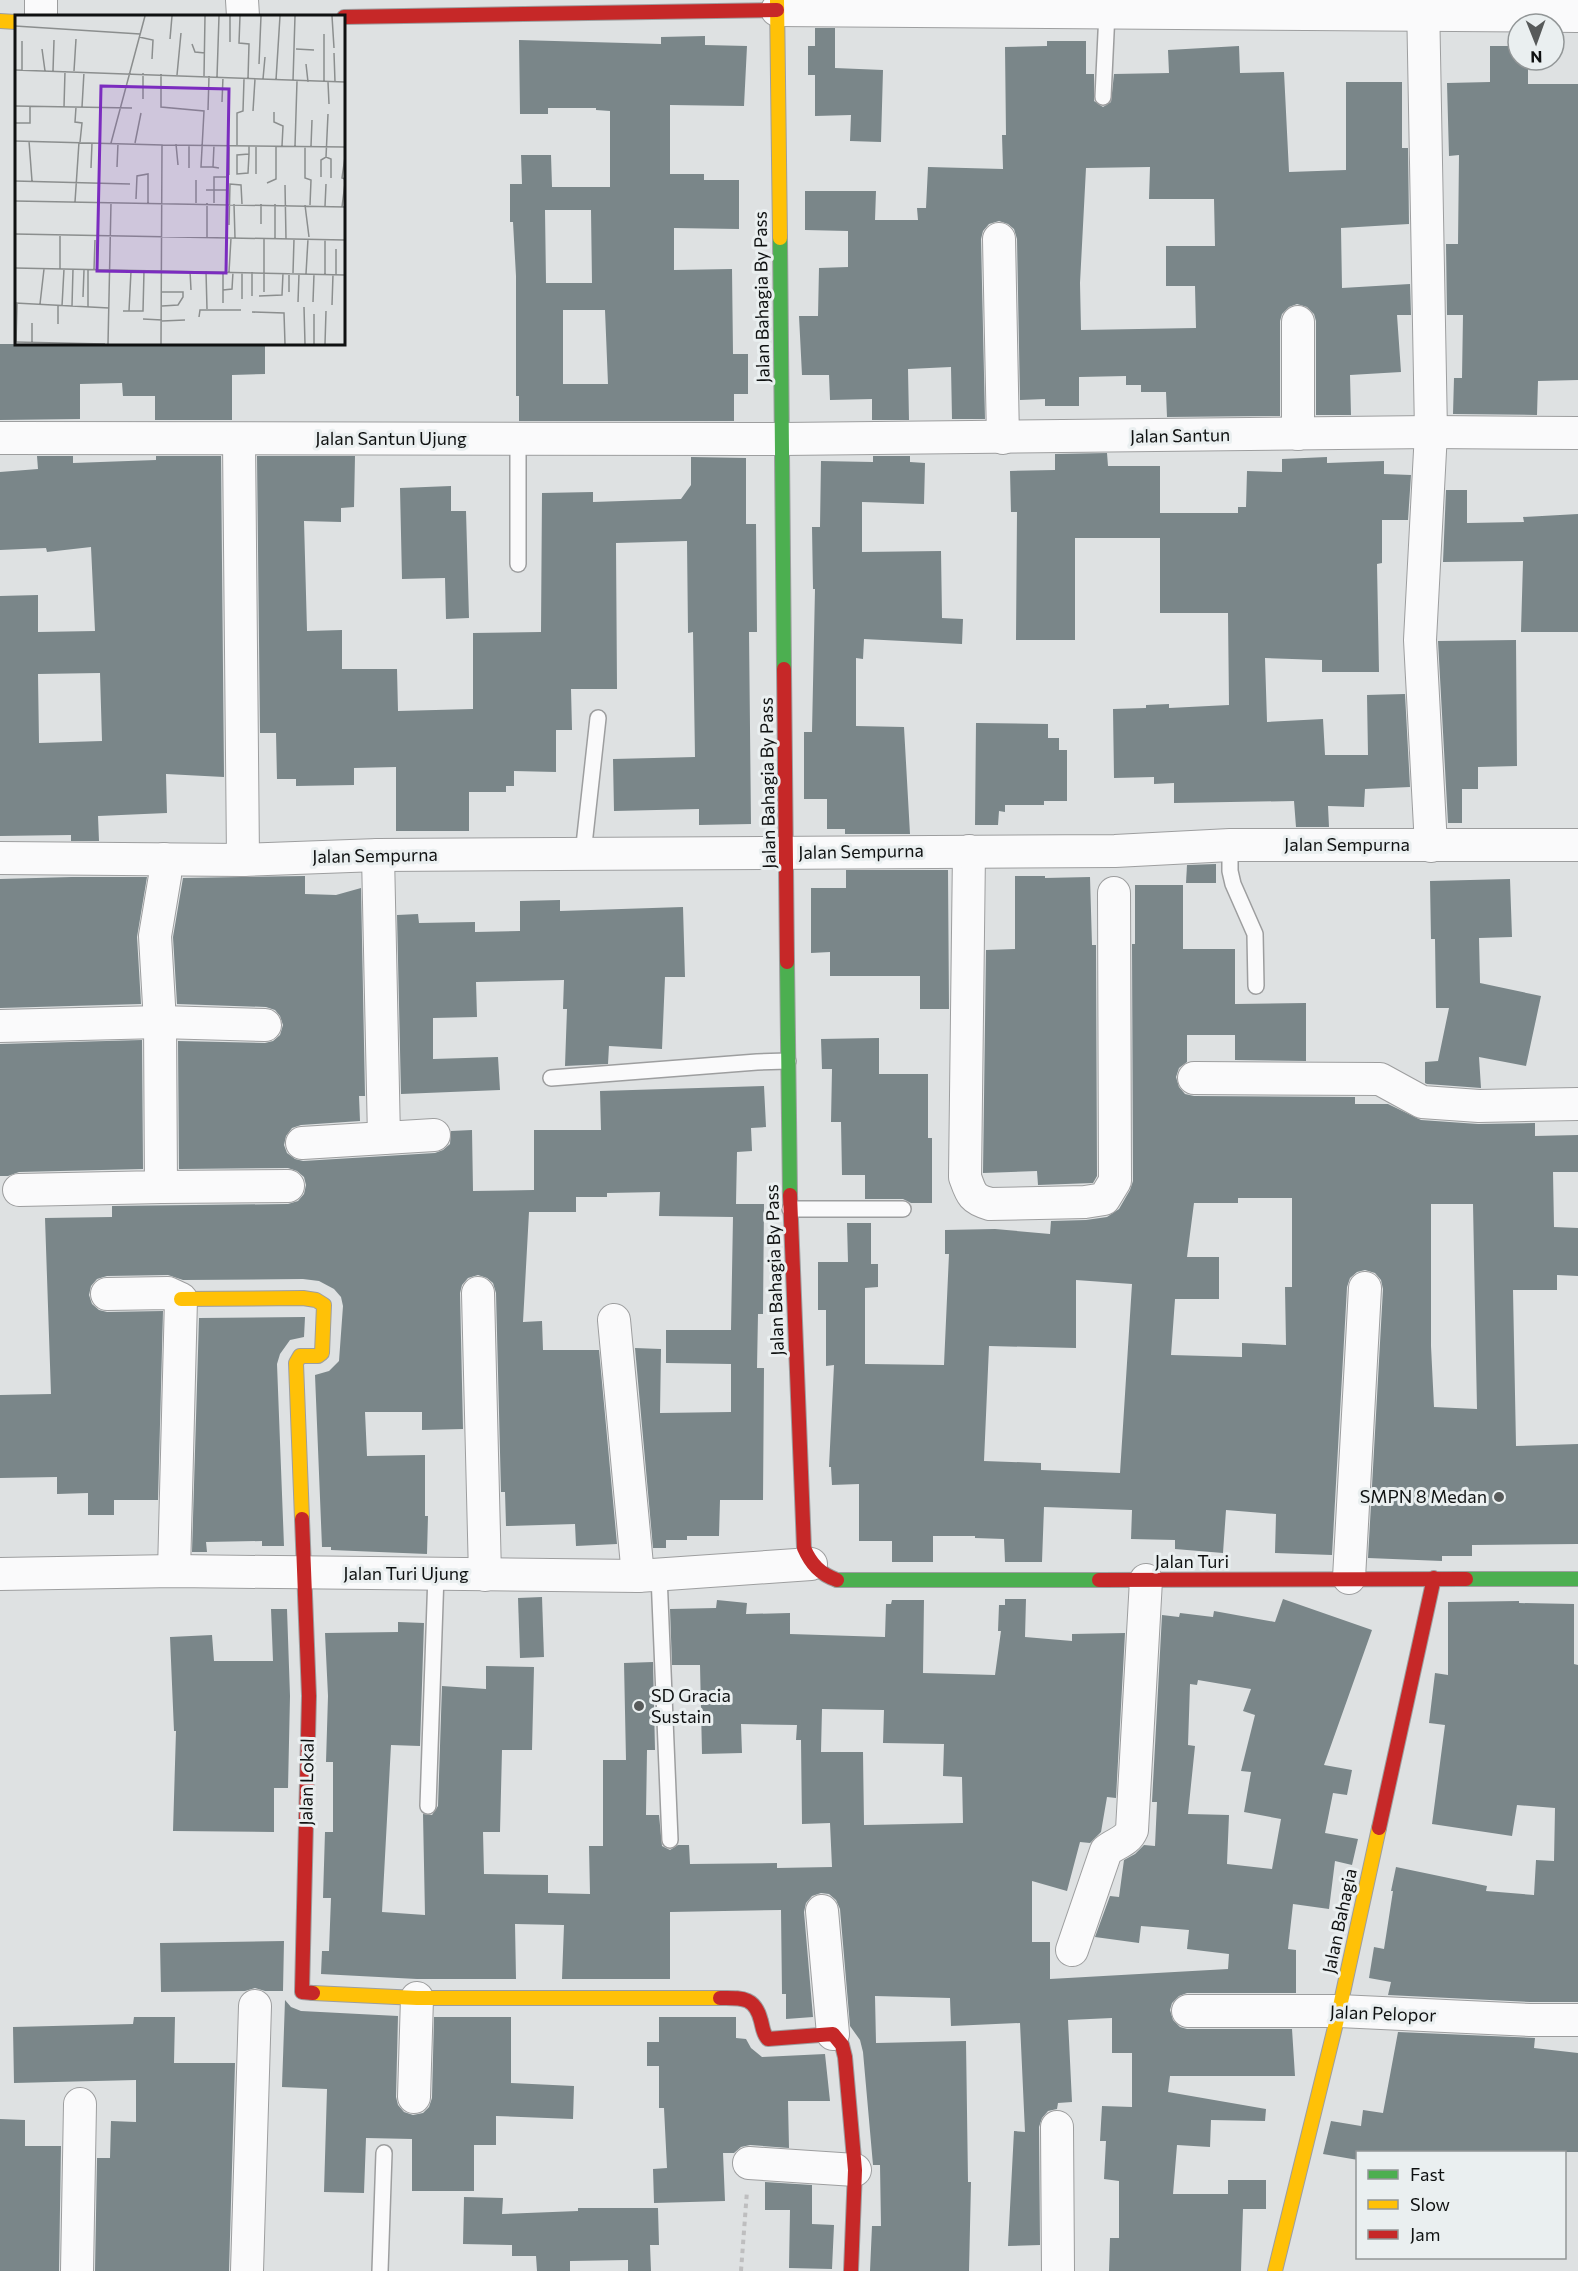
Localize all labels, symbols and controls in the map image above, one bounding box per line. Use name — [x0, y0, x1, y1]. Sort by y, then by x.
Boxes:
north arrow — [1506, 12, 1566, 72]
inset map — [15, 15, 345, 345]
text: N — [1530, 48, 1542, 67]
street label: Jalan Bahagia By Pass — [749, 211, 773, 383]
street label: Jalan Santun — [1130, 423, 1230, 447]
street label: Jalan Santun Ujung — [315, 427, 467, 449]
street label: Jalan Bahagia By Pass — [755, 697, 779, 869]
street label: Jalan Sempurna — [1284, 833, 1410, 855]
street label: Jalan Sempurna — [798, 839, 924, 863]
street label: Jalan Sempurna — [312, 843, 438, 867]
street label: Jalan Bahagia By Pass — [760, 1184, 788, 1356]
place label: SMPN 8 Medan — [1360, 1485, 1487, 1507]
marker: SMPN 8 Medan — [1492, 1490, 1506, 1504]
street label: Jalan Turi — [1155, 1550, 1229, 1572]
street label: Jalan Turi Ujung — [343, 1562, 469, 1584]
place label: SD Gracia Sustain — [651, 1684, 731, 1727]
marker: SD Gracia Sustain — [632, 1699, 646, 1713]
street label: Jalan Lokal — [294, 1738, 318, 1826]
street label: Jalan Bahagia — [1317, 1866, 1361, 1975]
street label: Jalan Pelopor — [1329, 2000, 1437, 2026]
legend — [1356, 2151, 1566, 2259]
text: Fast — [1410, 2163, 1445, 2185]
text: Slow — [1410, 2193, 1450, 2215]
text: Jam — [1410, 2223, 1440, 2245]

